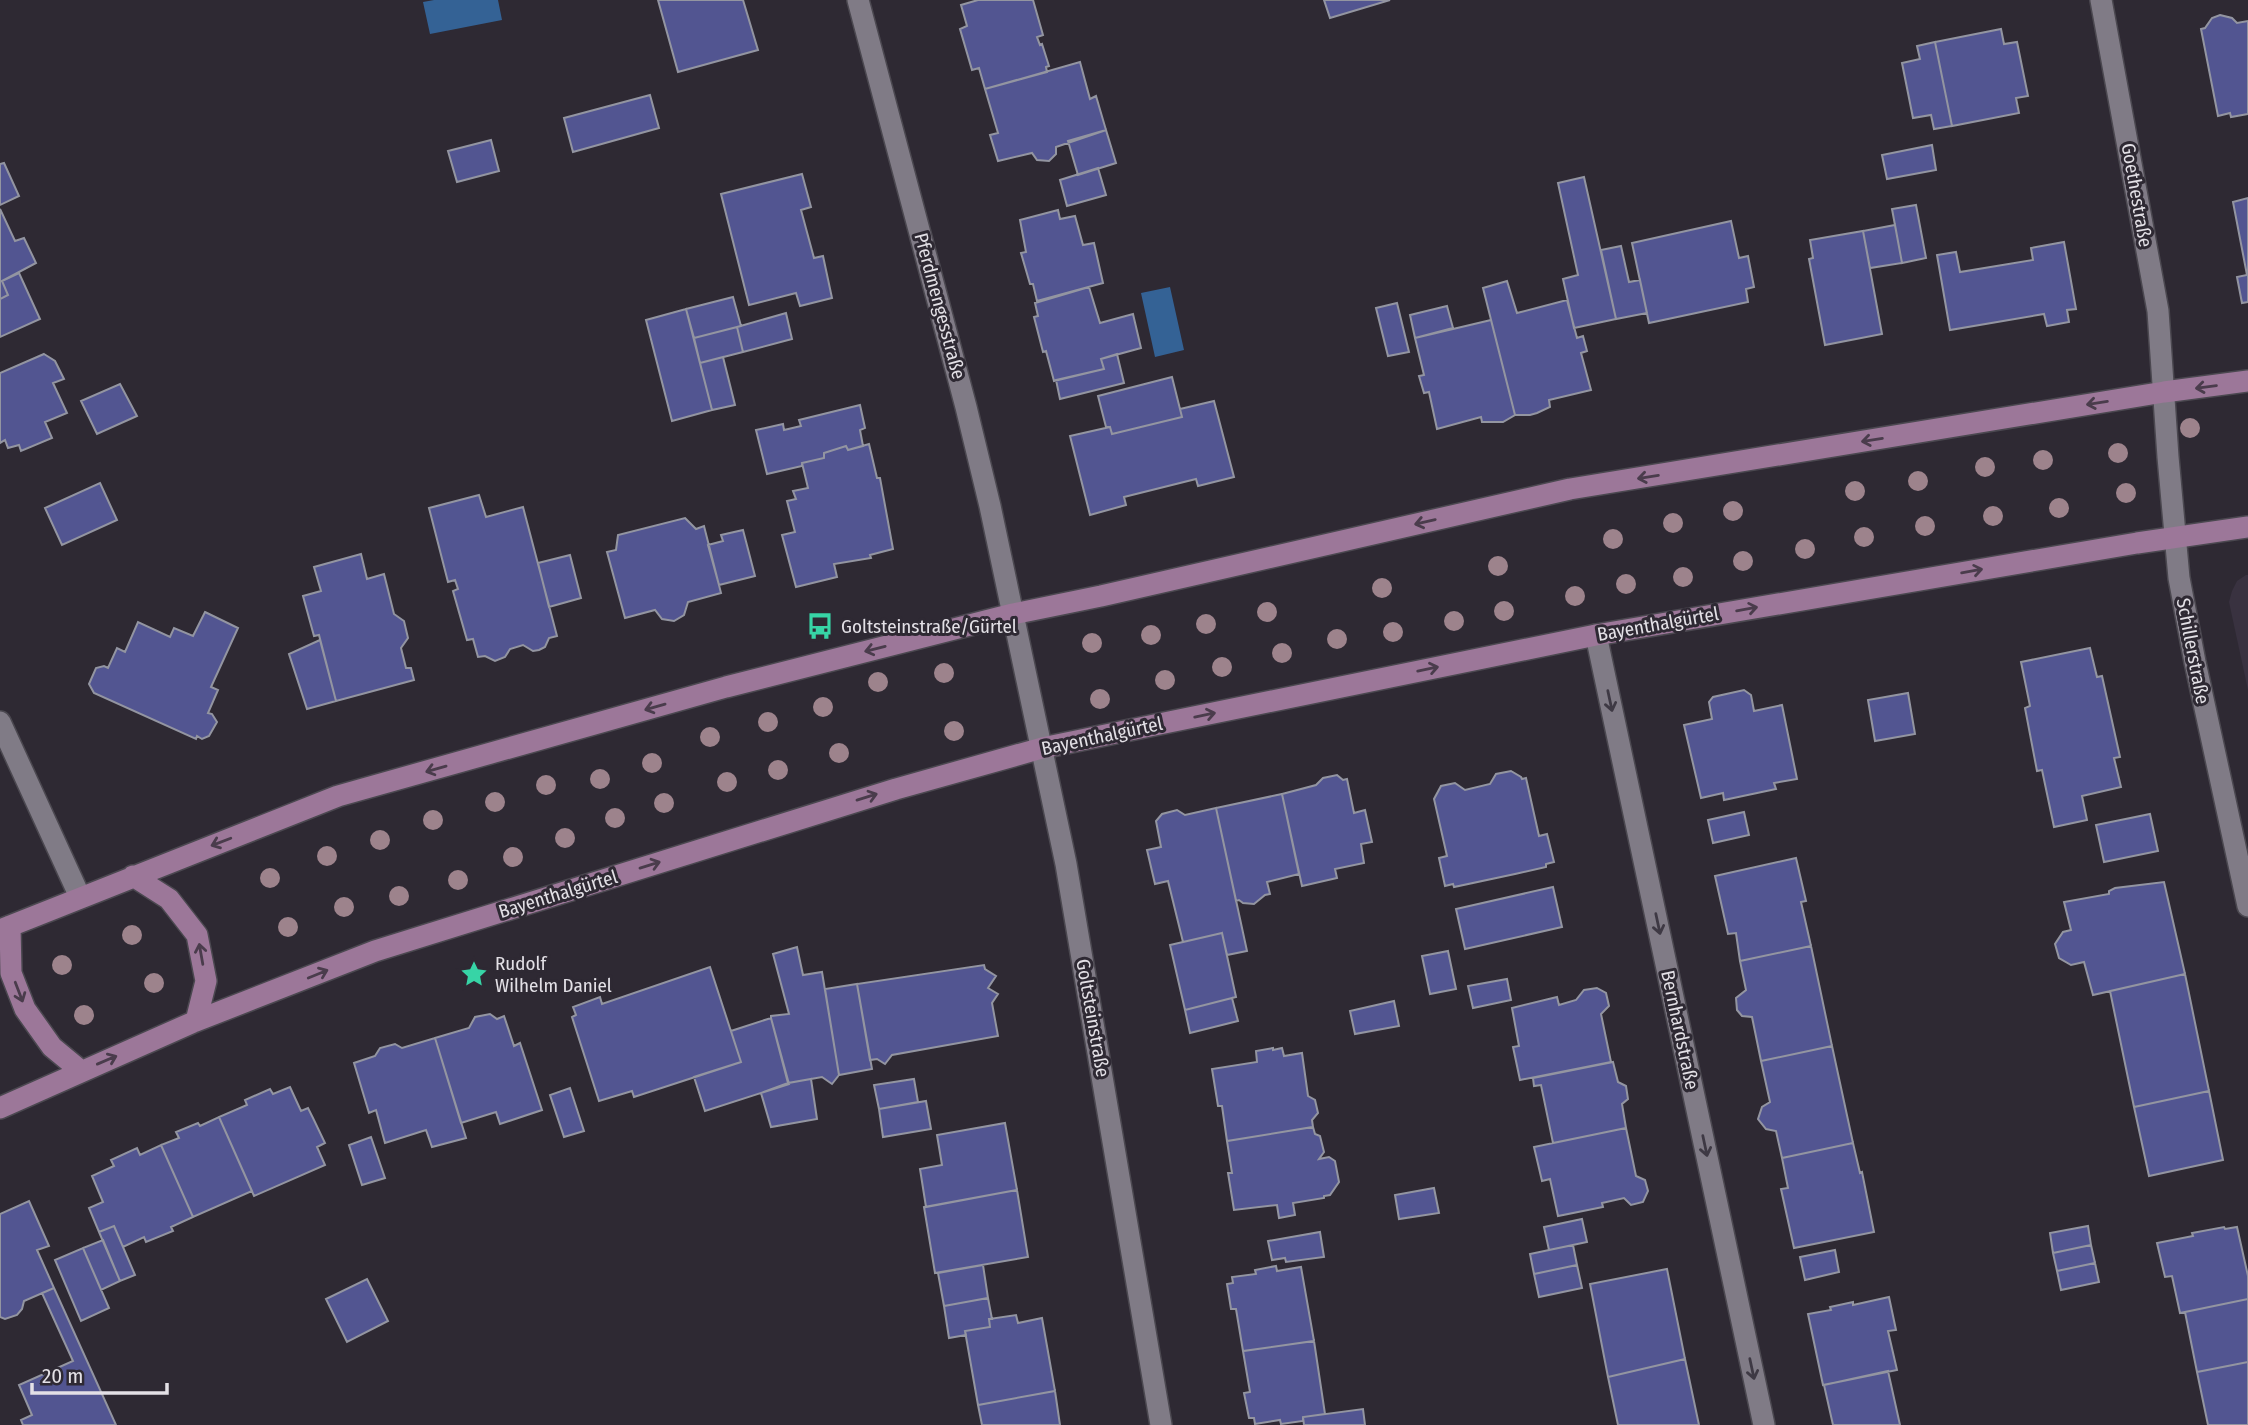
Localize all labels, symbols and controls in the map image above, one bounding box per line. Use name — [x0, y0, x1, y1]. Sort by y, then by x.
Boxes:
street label: Goethestraße — [2117, 141, 2157, 249]
street label: Pferdmengesstraße — [909, 230, 971, 382]
one-way arrow — [2195, 380, 2218, 393]
one-way arrow — [2086, 397, 2109, 410]
one-way arrow — [1862, 434, 1884, 447]
one-way arrow — [1637, 471, 1660, 484]
one-way arrow — [1414, 516, 1437, 530]
one-way arrow — [1960, 564, 1983, 577]
street label: Schillerstraße — [2171, 596, 2215, 706]
street label: Bayenthalgürtel — [1595, 602, 1721, 646]
one-way arrow — [1736, 602, 1758, 615]
bus stop icon: Goltsteinstraße/Gürtel — [805, 611, 835, 641]
place label: Goltsteinstraße/Gürtel — [841, 615, 1017, 638]
one-way arrow — [864, 643, 887, 656]
one-way arrow — [1416, 662, 1439, 676]
one-way arrow — [1604, 689, 1618, 712]
one-way arrow — [644, 701, 667, 714]
one-way arrow — [1193, 708, 1216, 722]
street label: Bayenthalgürtel — [1039, 712, 1165, 760]
one-way arrow — [425, 763, 447, 776]
one-way arrow — [856, 790, 878, 803]
one-way arrow — [211, 836, 232, 849]
one-way arrow — [639, 858, 661, 870]
street label: Bayenthalgürtel — [496, 865, 620, 923]
one-way arrow — [1651, 912, 1665, 935]
one-way arrow — [194, 944, 207, 966]
place label: Rudolf Wilhelm Daniel — [495, 952, 612, 997]
street label: Goltsteinstraße — [1071, 957, 1115, 1079]
place icon: Rudolf Wilhelm Daniel — [459, 959, 489, 989]
one-way arrow — [306, 966, 328, 979]
street label: Bernhardstraße — [1656, 968, 1704, 1092]
one-way arrow — [13, 981, 26, 1003]
one-way arrow — [96, 1053, 117, 1066]
one-way arrow — [1699, 1135, 1712, 1157]
scale bar — [32, 1352, 166, 1396]
one-way arrow — [1746, 1357, 1759, 1380]
text: 20 m — [42, 1363, 83, 1389]

